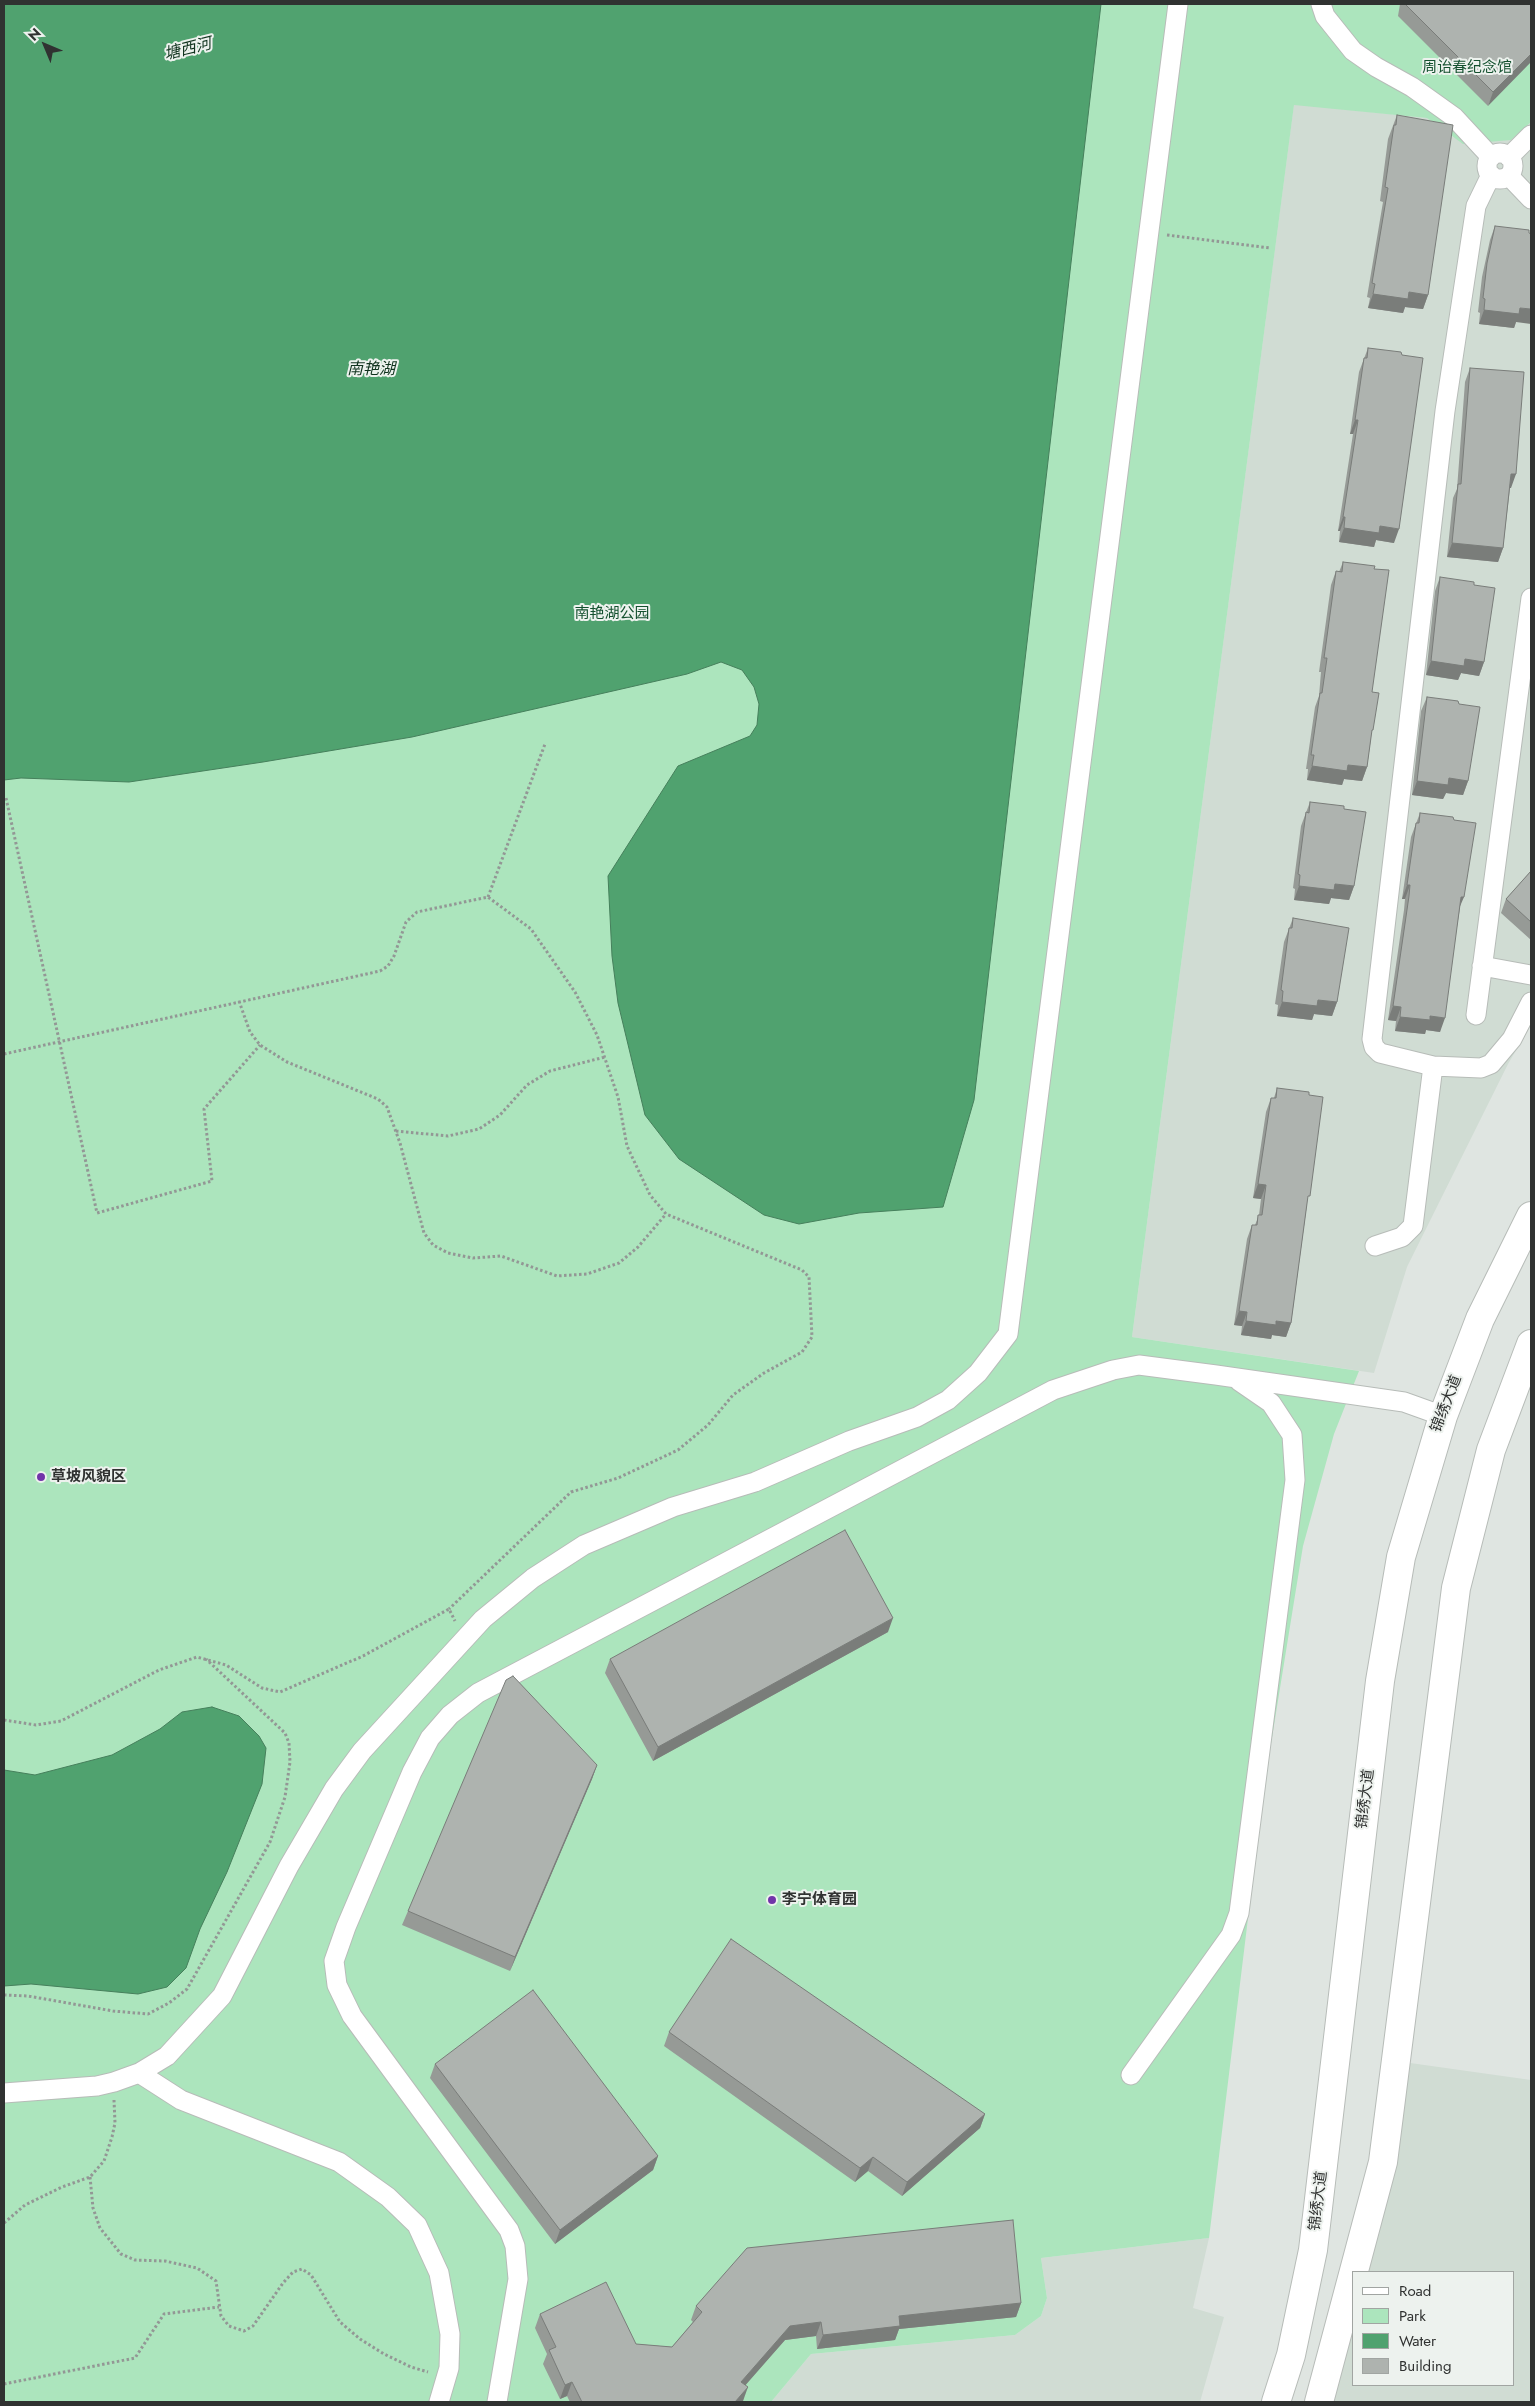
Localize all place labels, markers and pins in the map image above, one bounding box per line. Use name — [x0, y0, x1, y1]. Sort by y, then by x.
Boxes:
place label: 草坡风貌区 — [51, 1468, 126, 1486]
marker: 草坡风貌区 — [35, 1471, 47, 1483]
place label: 李宁体育园 — [782, 1891, 857, 1909]
marker: 李宁体育园 — [766, 1894, 778, 1906]

